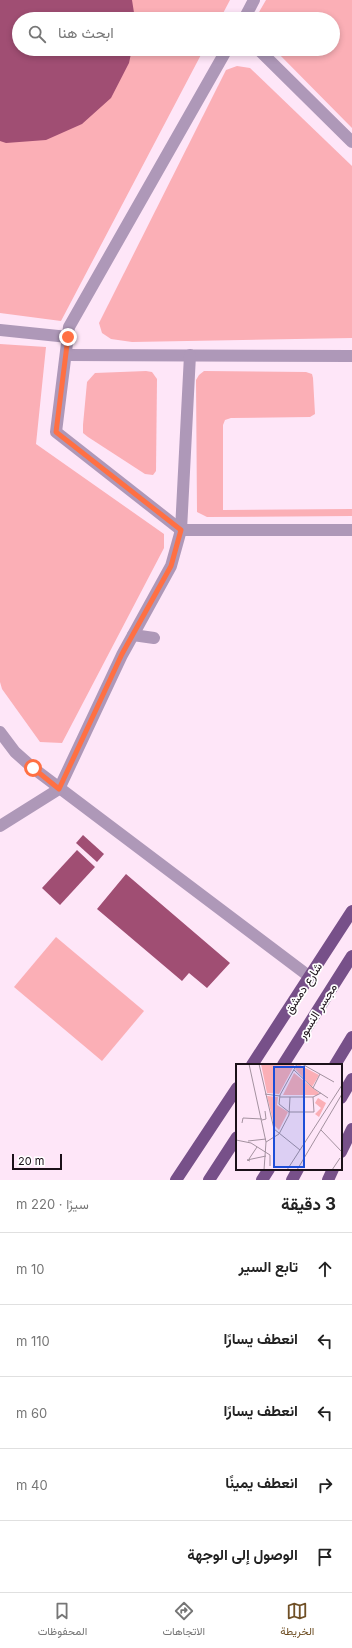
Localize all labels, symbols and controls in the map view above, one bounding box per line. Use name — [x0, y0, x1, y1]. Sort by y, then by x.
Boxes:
search box — [12, 12, 340, 56]
icon: search — [26, 23, 48, 45]
text: ابحث هنا — [58, 23, 114, 42]
route end — [59, 328, 77, 346]
route start — [24, 759, 42, 777]
street label: شارع دمشق — [281, 960, 327, 1018]
street label: مجسر النسور — [294, 980, 341, 1043]
inset map — [236, 1064, 342, 1170]
scale bar — [12, 1152, 62, 1171]
text: 20 m — [18, 1154, 44, 1168]
text: 3 دقيقة — [281, 1194, 336, 1214]
text: سيرًا · 220 m — [16, 1196, 89, 1212]
text: تابع السير — [239, 1257, 298, 1276]
icon: ahead — [314, 1258, 336, 1280]
text: 10 m — [16, 1261, 45, 1277]
text: انعطف يسارًا — [223, 1329, 298, 1348]
icon: left — [314, 1330, 336, 1352]
text: 110 m — [16, 1333, 50, 1349]
text: انعطف يسارًا — [223, 1401, 298, 1420]
icon: left — [314, 1402, 336, 1424]
text: 60 m — [16, 1405, 47, 1421]
text: انعطف يمينًا — [225, 1473, 298, 1492]
icon: right — [314, 1474, 336, 1496]
text: 40 m — [16, 1477, 48, 1493]
text: الوصول إلى الوجهة — [187, 1545, 298, 1564]
icon: arrive — [314, 1546, 336, 1568]
tab: المحفوظات — [38, 1600, 87, 1641]
tab: الاتجاهات — [162, 1600, 205, 1641]
tab: الخريطة — [280, 1600, 314, 1641]

